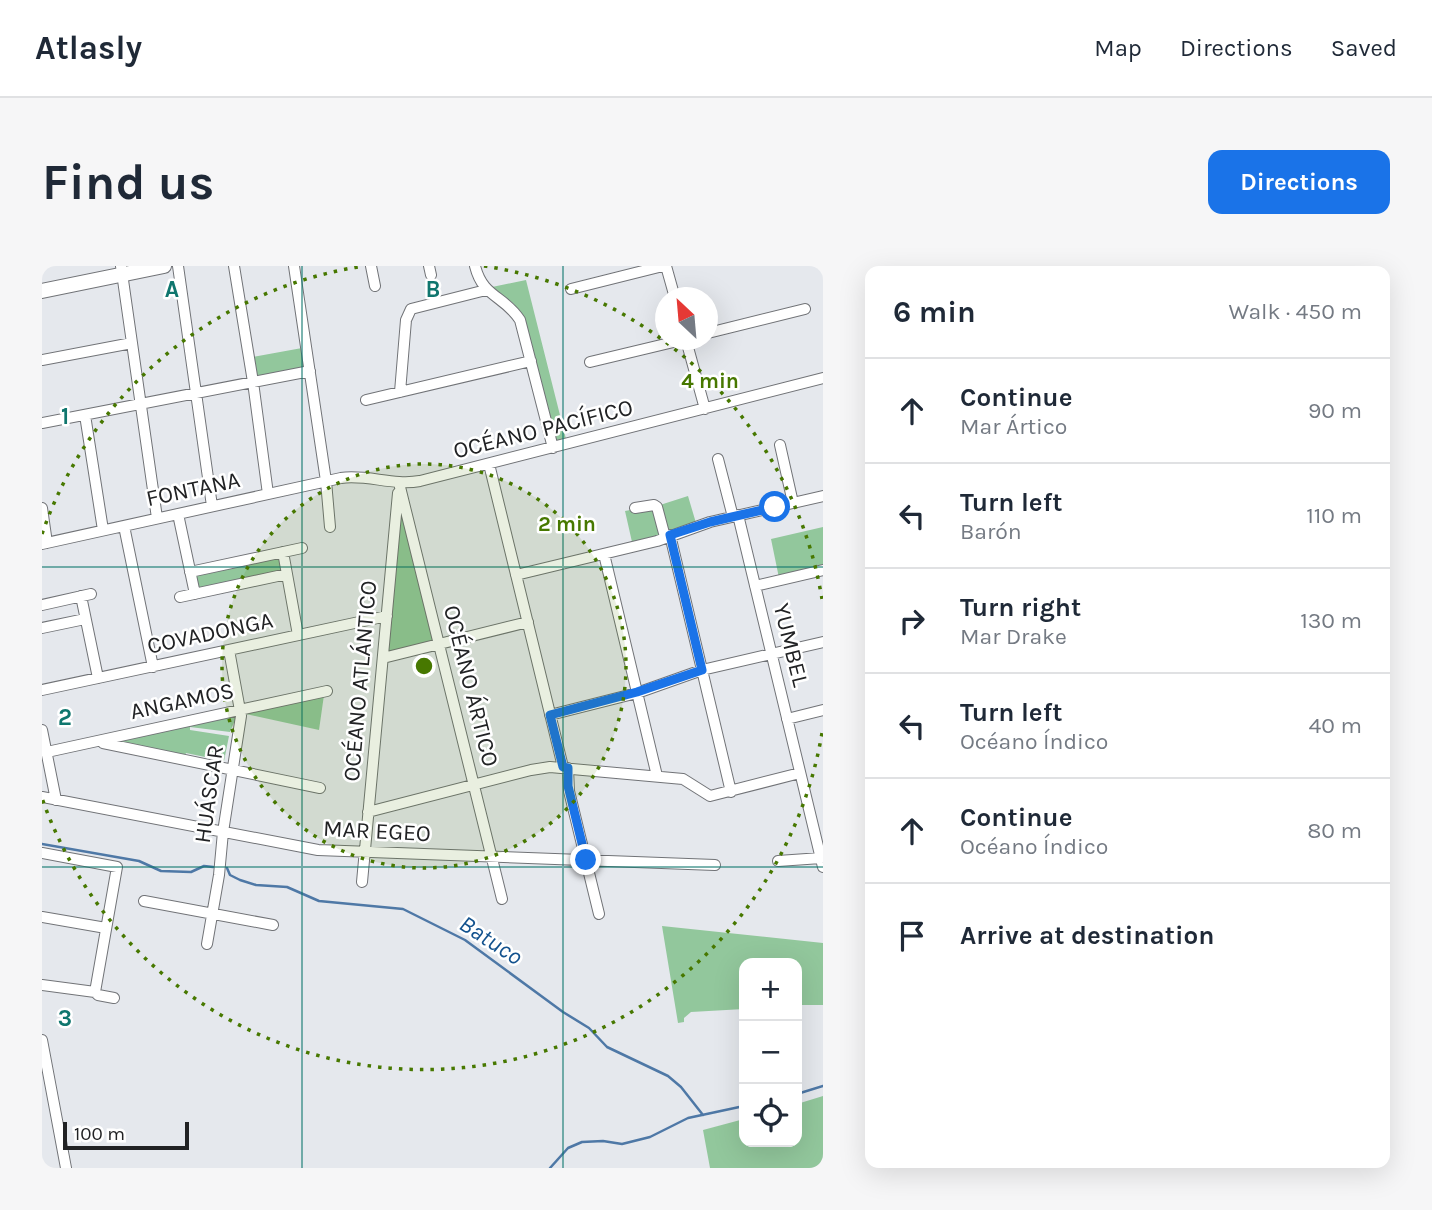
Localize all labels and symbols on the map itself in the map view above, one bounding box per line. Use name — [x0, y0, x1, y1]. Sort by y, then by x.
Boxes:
text: A — [165, 276, 179, 303]
text: B — [426, 276, 440, 303]
north arrow — [655, 287, 718, 350]
text: 4 min — [681, 369, 739, 393]
street label: OCÉANO PACÍFICO — [450, 394, 636, 464]
text: 1 — [61, 403, 69, 430]
street label: FONTANA — [144, 466, 242, 512]
route start — [759, 491, 790, 522]
text: 2 min — [538, 512, 596, 536]
street label: OCÉANO ATLÁNTICO — [338, 579, 382, 783]
street label: YUMBEL — [768, 600, 814, 690]
street label: OCÉANO ÁRTICO — [438, 603, 504, 769]
street label: COVADONGA — [145, 606, 275, 660]
centre of rings — [412, 654, 436, 678]
street label: ANGAMOS — [128, 677, 236, 725]
text: 2 — [58, 704, 72, 731]
street label: HUÁSCAR — [189, 743, 229, 845]
street label: MAR EGEO — [322, 815, 432, 847]
route end — [570, 844, 601, 875]
water label: Batuco — [454, 909, 528, 971]
text: 3 — [58, 1005, 72, 1032]
scale bar — [63, 1119, 189, 1151]

